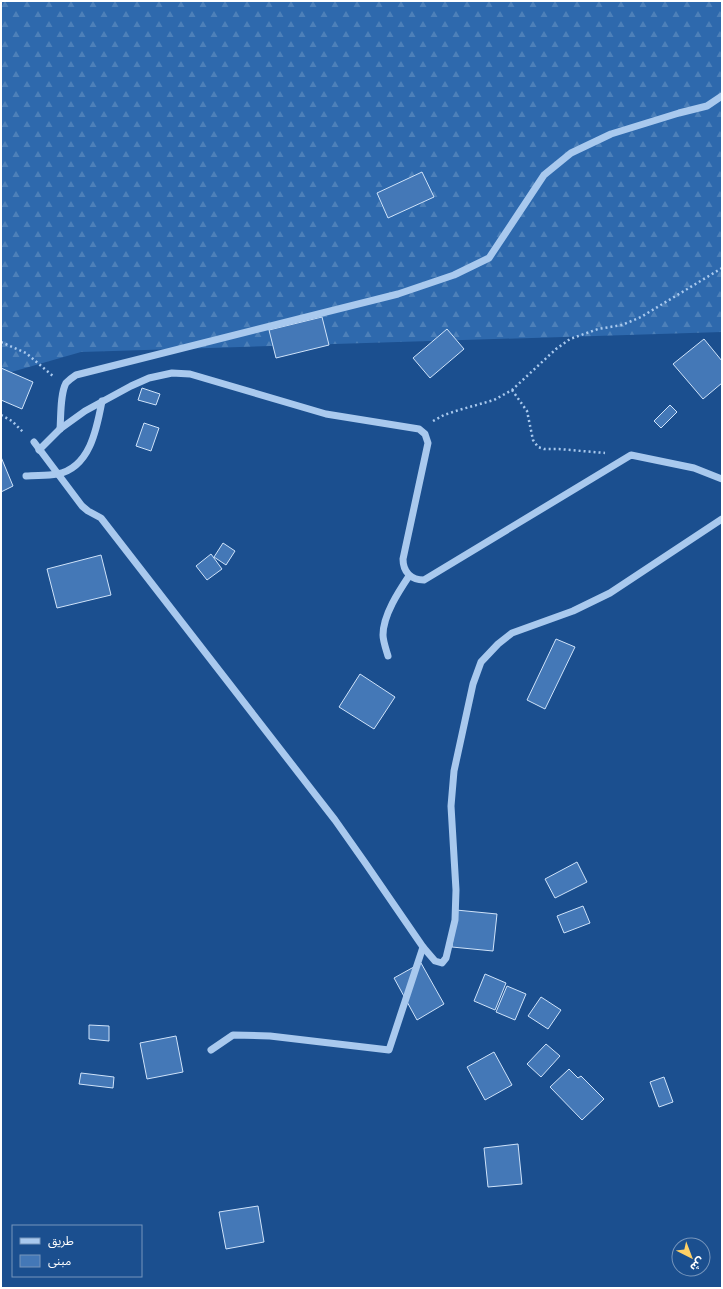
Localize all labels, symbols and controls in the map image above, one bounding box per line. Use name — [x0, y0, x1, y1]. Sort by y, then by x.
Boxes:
legend — [12, 1225, 142, 1277]
text: طريق — [48, 1234, 74, 1249]
north arrow — [671, 1237, 711, 1277]
text: مبنى — [48, 1254, 71, 1268]
text: ش — [687, 1254, 707, 1274]

